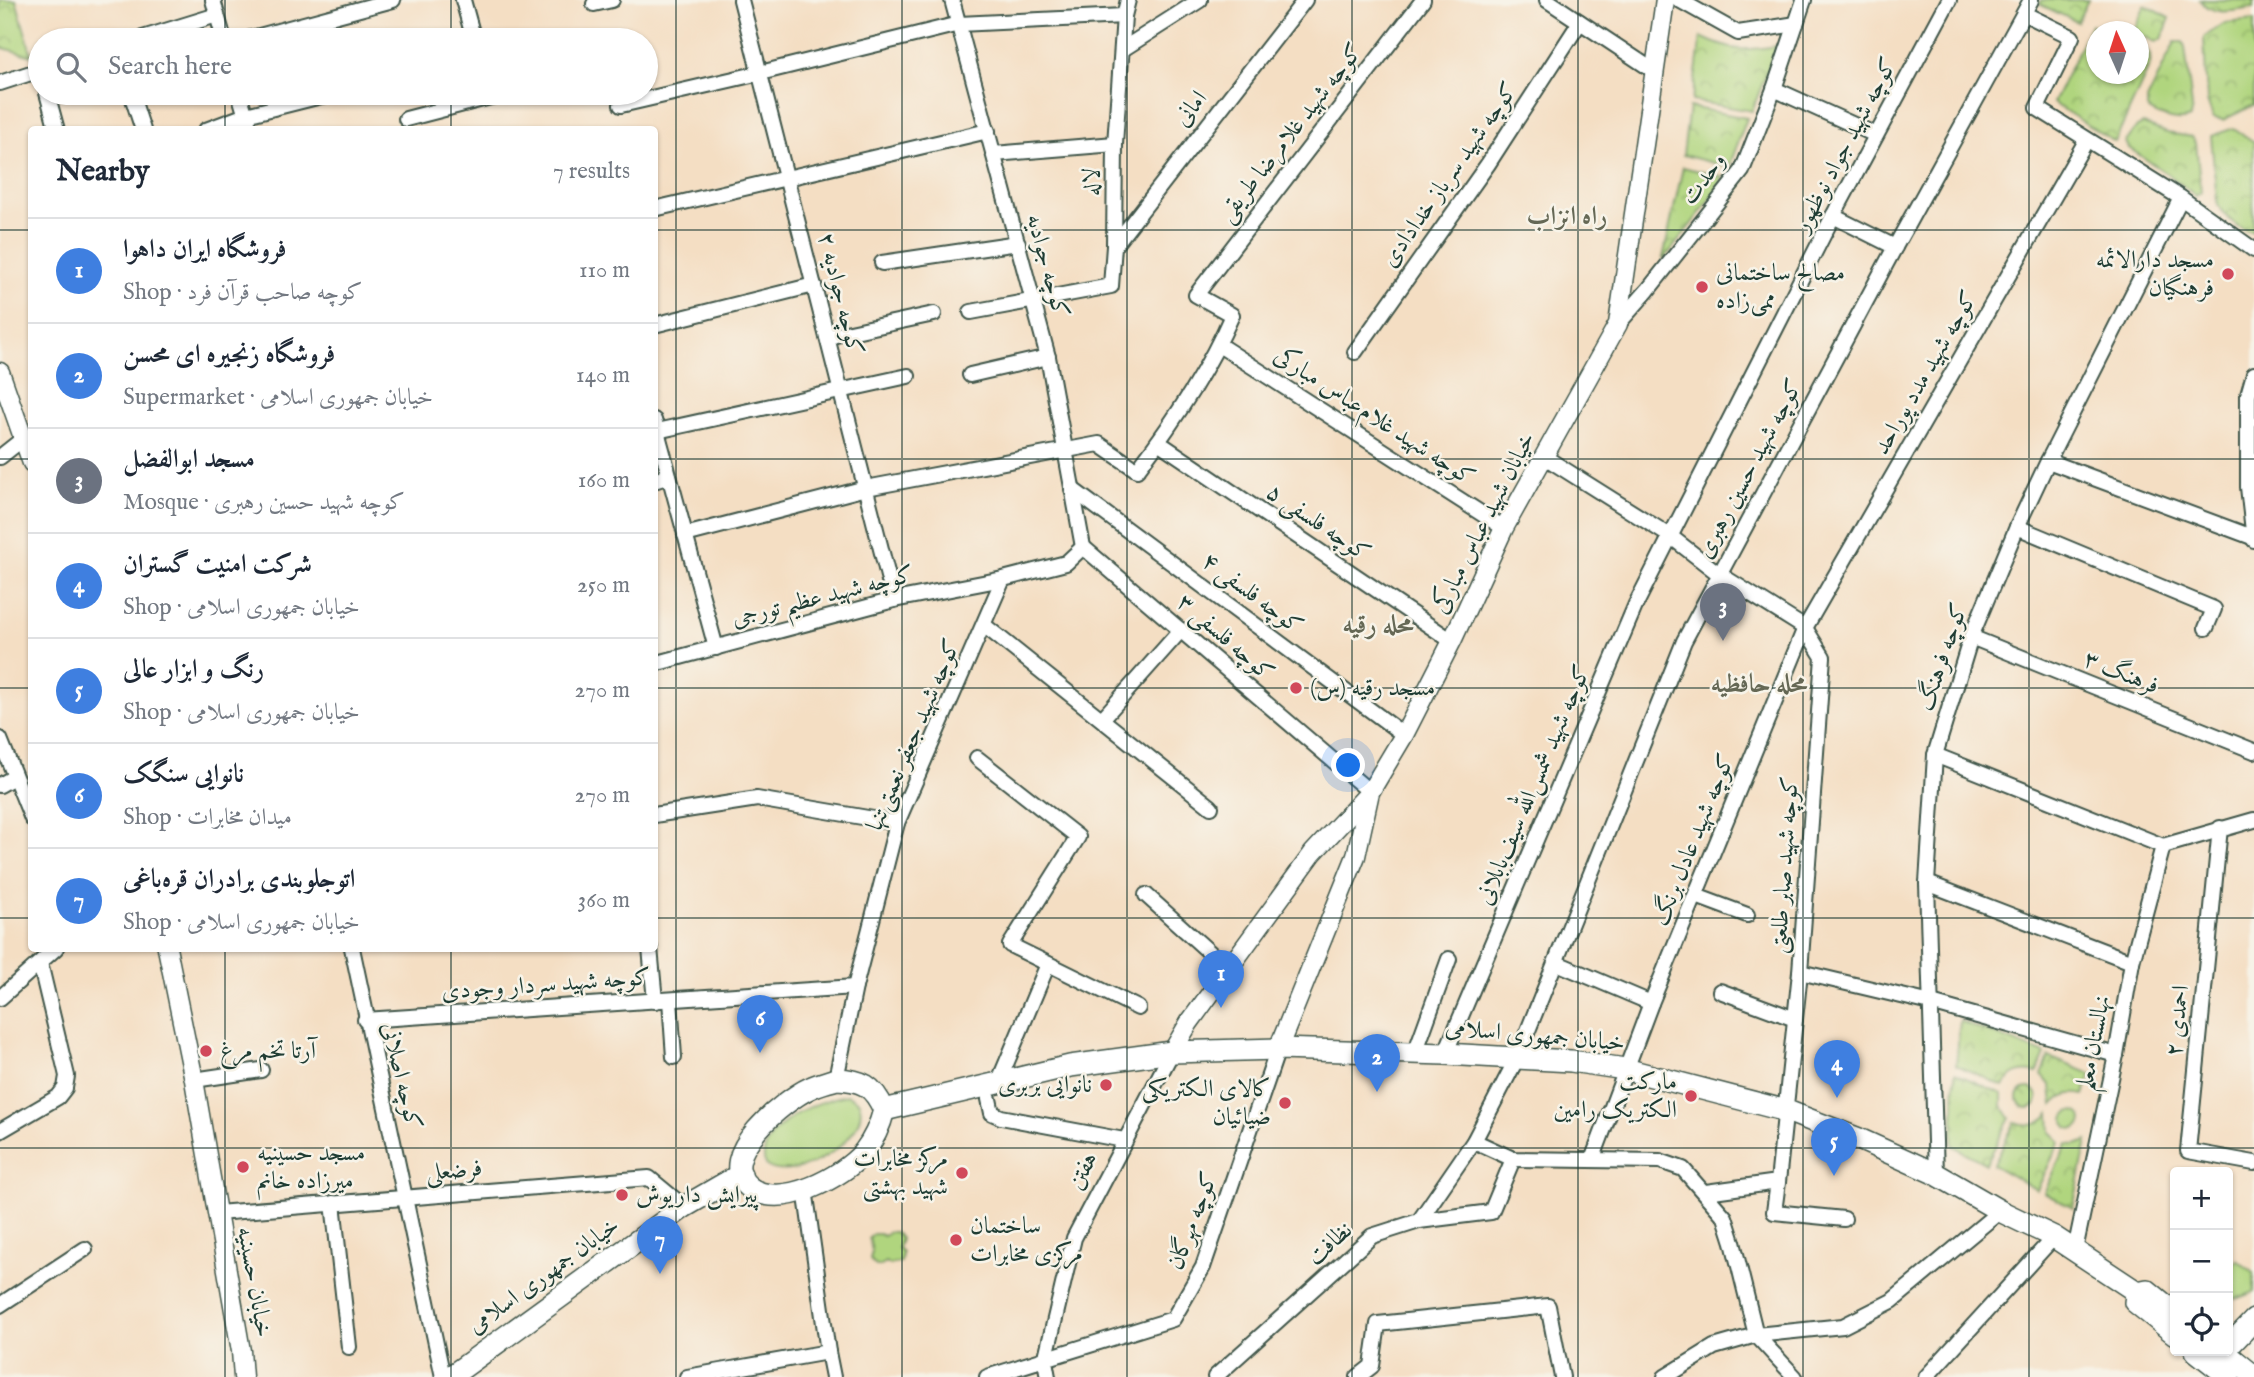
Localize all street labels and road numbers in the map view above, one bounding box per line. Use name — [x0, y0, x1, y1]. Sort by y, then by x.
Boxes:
street label: کوچه شهید غلامرضا طریقی — [1211, 37, 1371, 229]
street label: کوچه شهید جواد نوظهور — [1786, 52, 1905, 240]
street label: کوچه شهید سرباز خدادادی — [1374, 76, 1526, 274]
street label: امانی — [1167, 85, 1215, 133]
street label: وحدت — [1675, 147, 1733, 211]
street label: لاله — [1077, 168, 1108, 196]
street label: کوچه جوادیه — [1018, 210, 1076, 322]
street label: کوچه جوادیه ۲ — [810, 229, 870, 359]
street label: کوچه شهید مدد پوراحد — [1866, 285, 1986, 461]
street label: کوچه شهید غلام‌عباس مبارکی — [1265, 340, 1481, 497]
street label: کوچه شهید حسین رهبری — [1689, 374, 1811, 564]
street label: خیابان شهید عباس مبارکی — [1424, 426, 1543, 619]
street label: کوچه فلسفی ۵ — [1260, 477, 1376, 569]
street label: کوچه فلسفی ۴ — [1195, 546, 1309, 642]
street label: کوچه شهید عظیم تورجی — [729, 559, 919, 641]
street label: کوچه فلسفی ۳ — [1170, 587, 1280, 689]
street label: کوچه فرهنگ — [1909, 599, 1976, 715]
street label: کوچه شهید جعفر نعمتی‌تنها — [860, 634, 968, 836]
street label: فرهنگ ۳ — [2079, 643, 2164, 702]
street label: کوچه شهید شمس‌الله سیف‌بابلانی — [1465, 658, 1599, 910]
street label: کوچه شهید عادل برنگ — [1644, 749, 1743, 931]
street label: کوچه شهید صابر طلعتی — [1763, 775, 1807, 955]
street label: کوچه شهید سردار وجودی — [440, 962, 652, 1008]
street label: احمدی ۲ — [2159, 984, 2197, 1058]
street label: نهالستان معلم — [2070, 993, 2125, 1094]
street label: خیابان جمهوری اسلامی — [1444, 1013, 1626, 1059]
street label: کوچه اصلانی — [374, 1019, 428, 1133]
street label: هفتن — [1061, 1147, 1105, 1195]
street label: فرضعلی — [424, 1153, 484, 1189]
street label: کوچه مهرگان — [1159, 1167, 1226, 1274]
street label: خیابان جمهوری اسلامی — [462, 1210, 626, 1342]
street label: نظافت — [1300, 1215, 1360, 1273]
street label: خیابان حسینیه — [229, 1224, 279, 1340]

